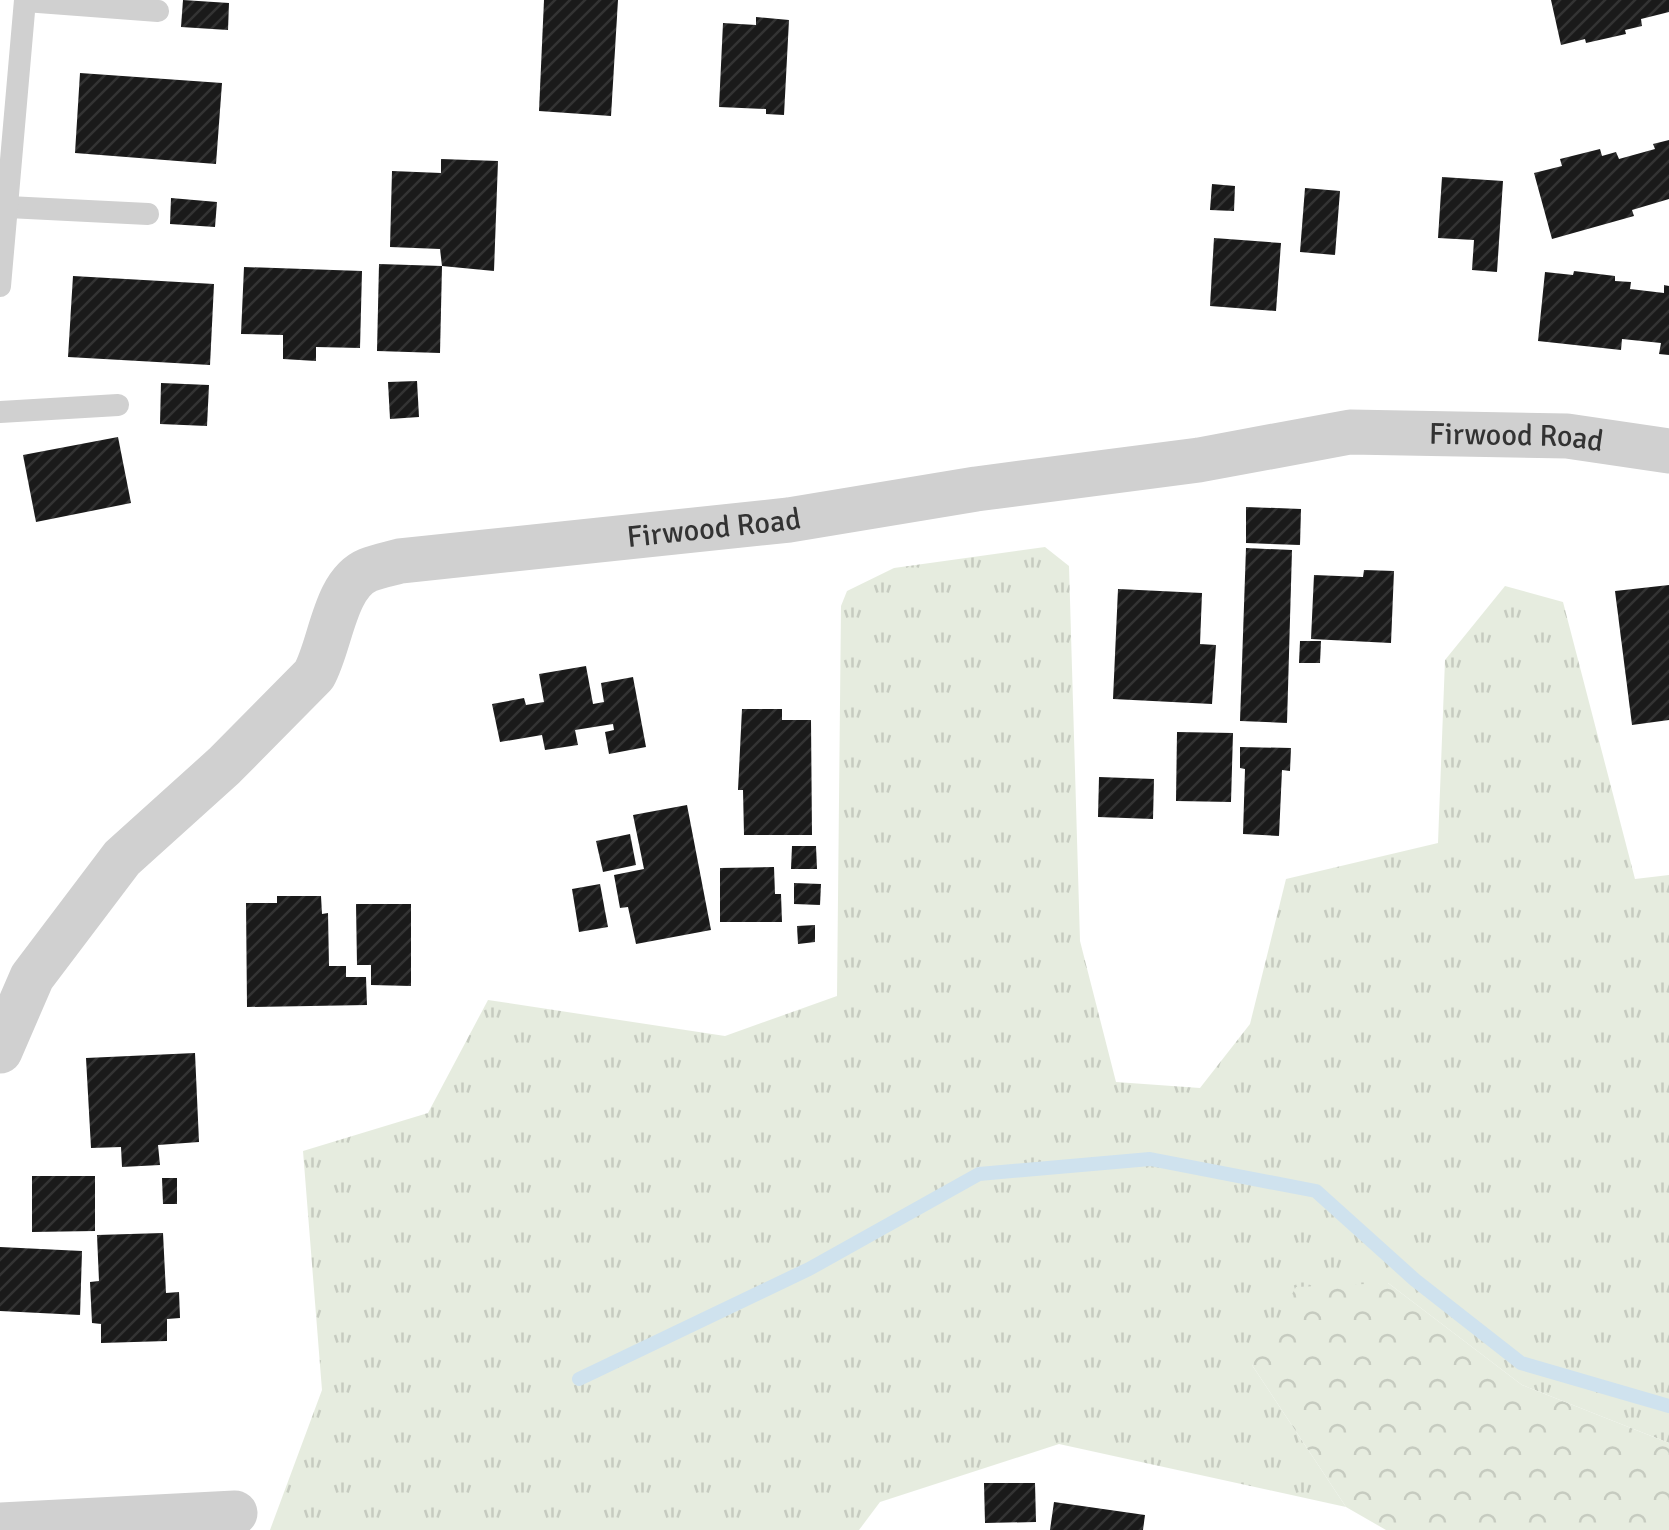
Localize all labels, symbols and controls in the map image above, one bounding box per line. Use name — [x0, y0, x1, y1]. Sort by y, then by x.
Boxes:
street label: Firwood Road — [1429, 415, 1606, 460]
street label: Firwood Road — [625, 500, 804, 556]

